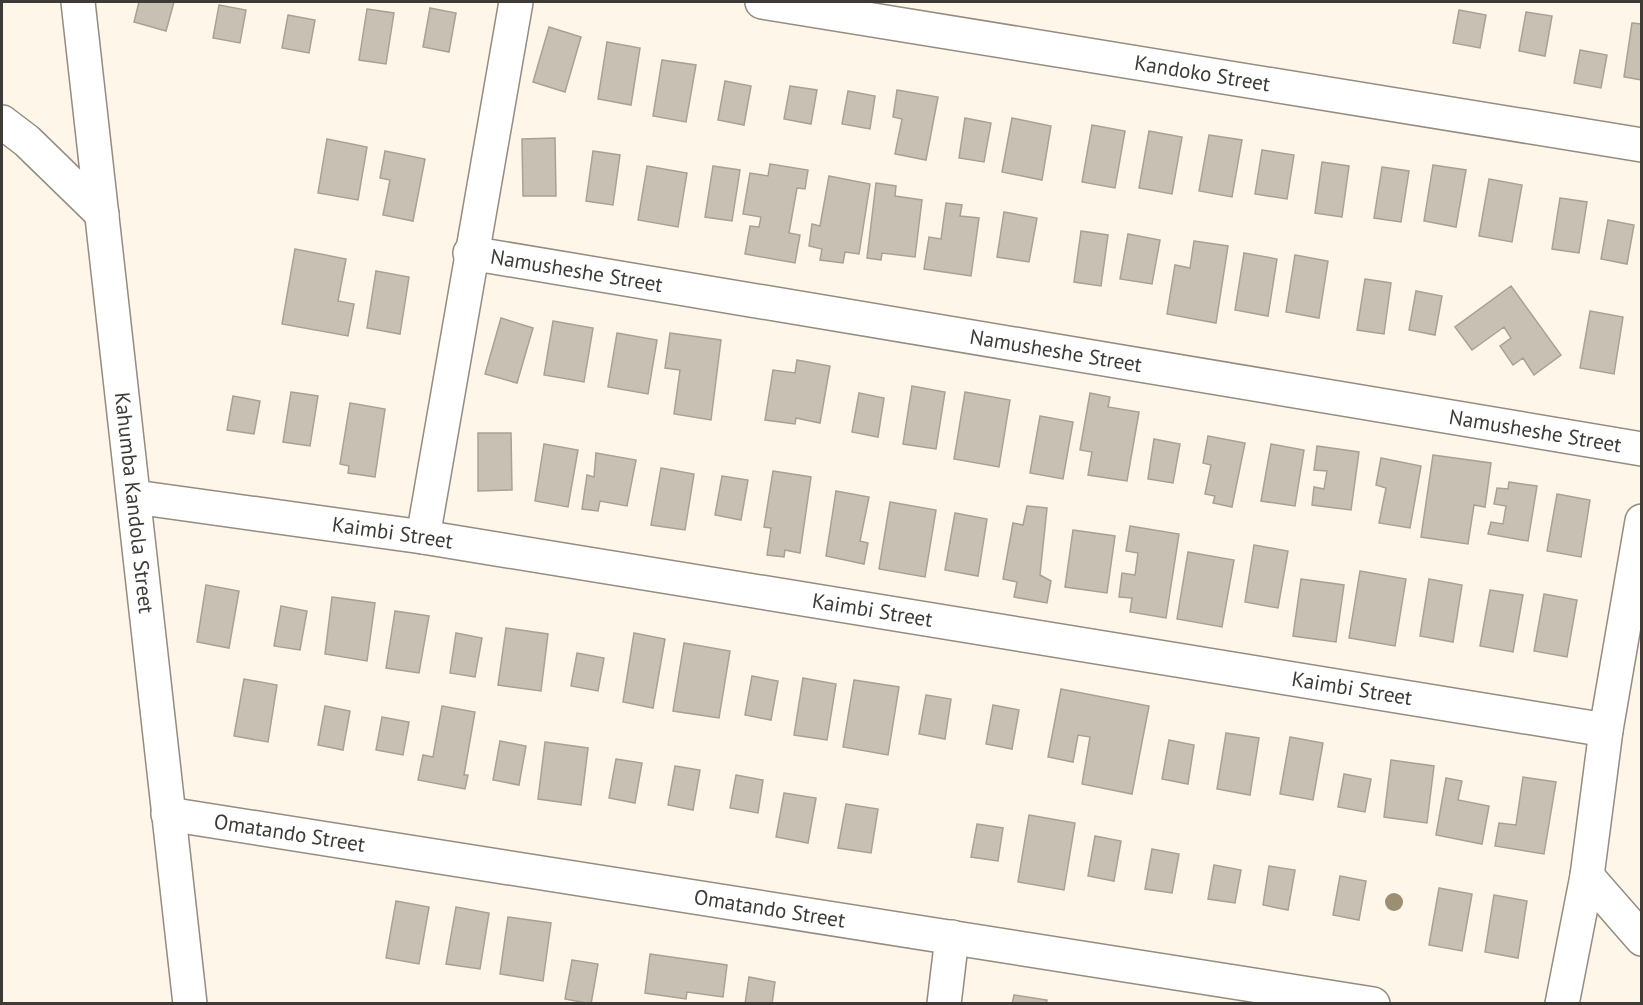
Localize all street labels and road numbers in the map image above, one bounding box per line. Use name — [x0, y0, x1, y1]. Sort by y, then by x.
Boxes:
street label: Kandoko Street — [1132, 49, 1272, 97]
street label: Namusheshe Street — [488, 243, 665, 298]
street label: Namusheshe Street — [968, 323, 1144, 378]
street label: Kahumba Kandola Street — [109, 391, 160, 615]
street label: Namusheshe Street — [1447, 403, 1623, 458]
street label: Kaimbi Street — [331, 511, 455, 555]
street label: Kaimbi Street — [810, 587, 935, 633]
street label: Kaimbi Street — [1290, 665, 1414, 711]
street label: Omatando Street — [212, 807, 367, 858]
street label: Omatando Street — [692, 883, 847, 934]

